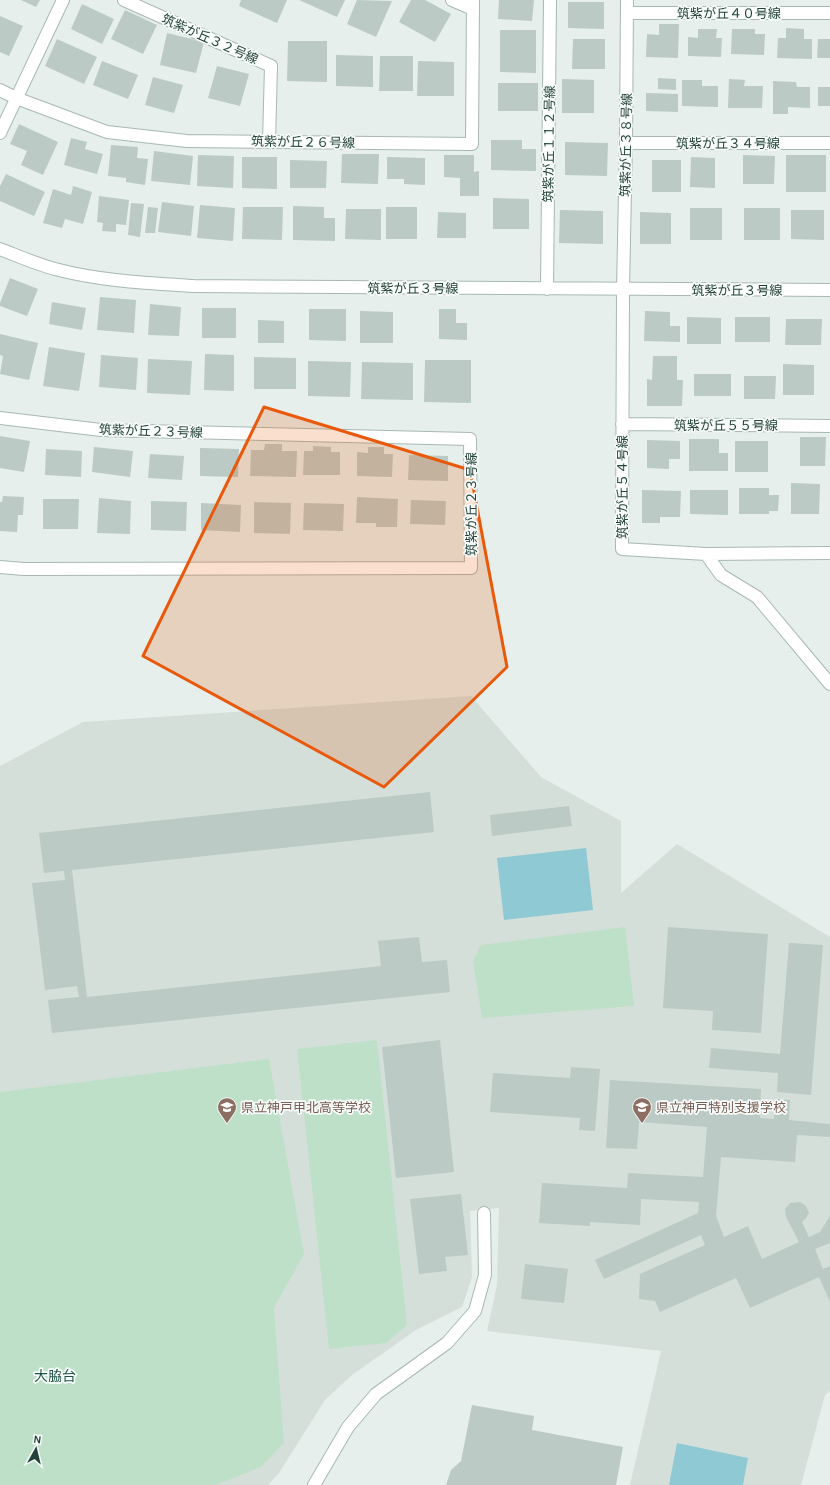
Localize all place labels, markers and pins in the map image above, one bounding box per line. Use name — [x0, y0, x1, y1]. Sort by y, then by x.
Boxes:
school or university icon: 県立神戸甲北高等学校 — [216, 1096, 238, 1124]
school or university icon: 県立神戸特別支援学校 — [631, 1096, 653, 1124]
place label: 県立神戸甲北高等学校 — [241, 1100, 371, 1115]
place label: 県立神戸特別支援学校 — [656, 1100, 786, 1115]

